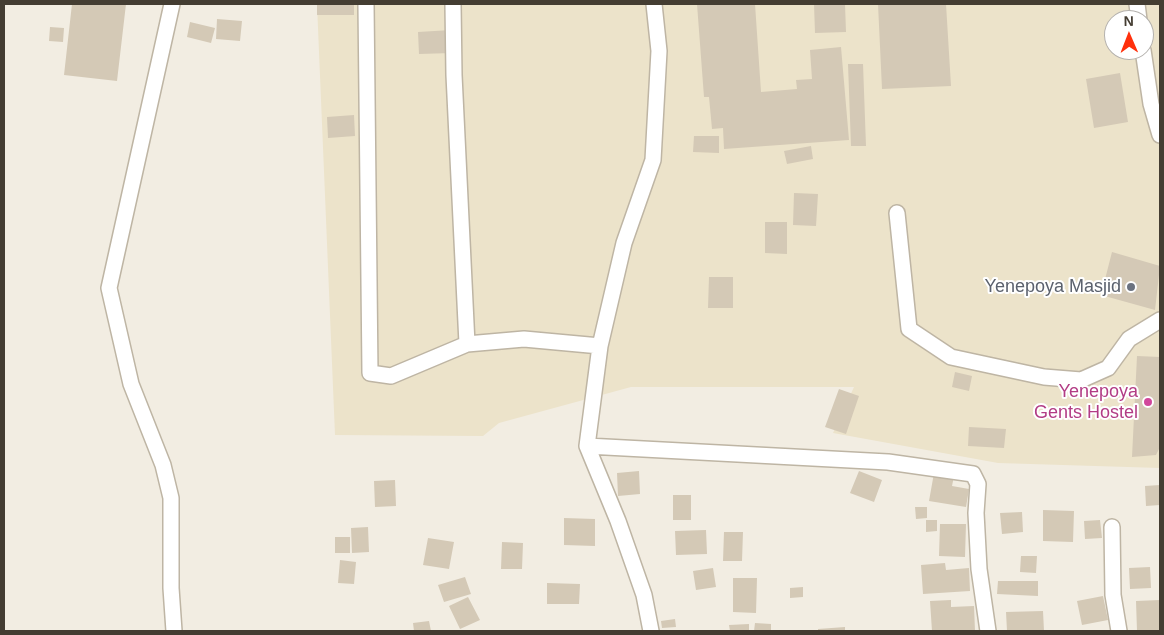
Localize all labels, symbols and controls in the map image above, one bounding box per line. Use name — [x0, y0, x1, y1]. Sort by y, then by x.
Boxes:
north arrow — [1104, 10, 1154, 60]
text: N — [1124, 13, 1134, 29]
place label: Yenepoya Masjid — [985, 276, 1121, 298]
marker: Yenepoya Masjid — [1125, 281, 1137, 293]
place label: Yenepoya Gents Hostel — [1034, 381, 1138, 424]
marker: Yenepoya Gents Hostel — [1142, 396, 1154, 408]

